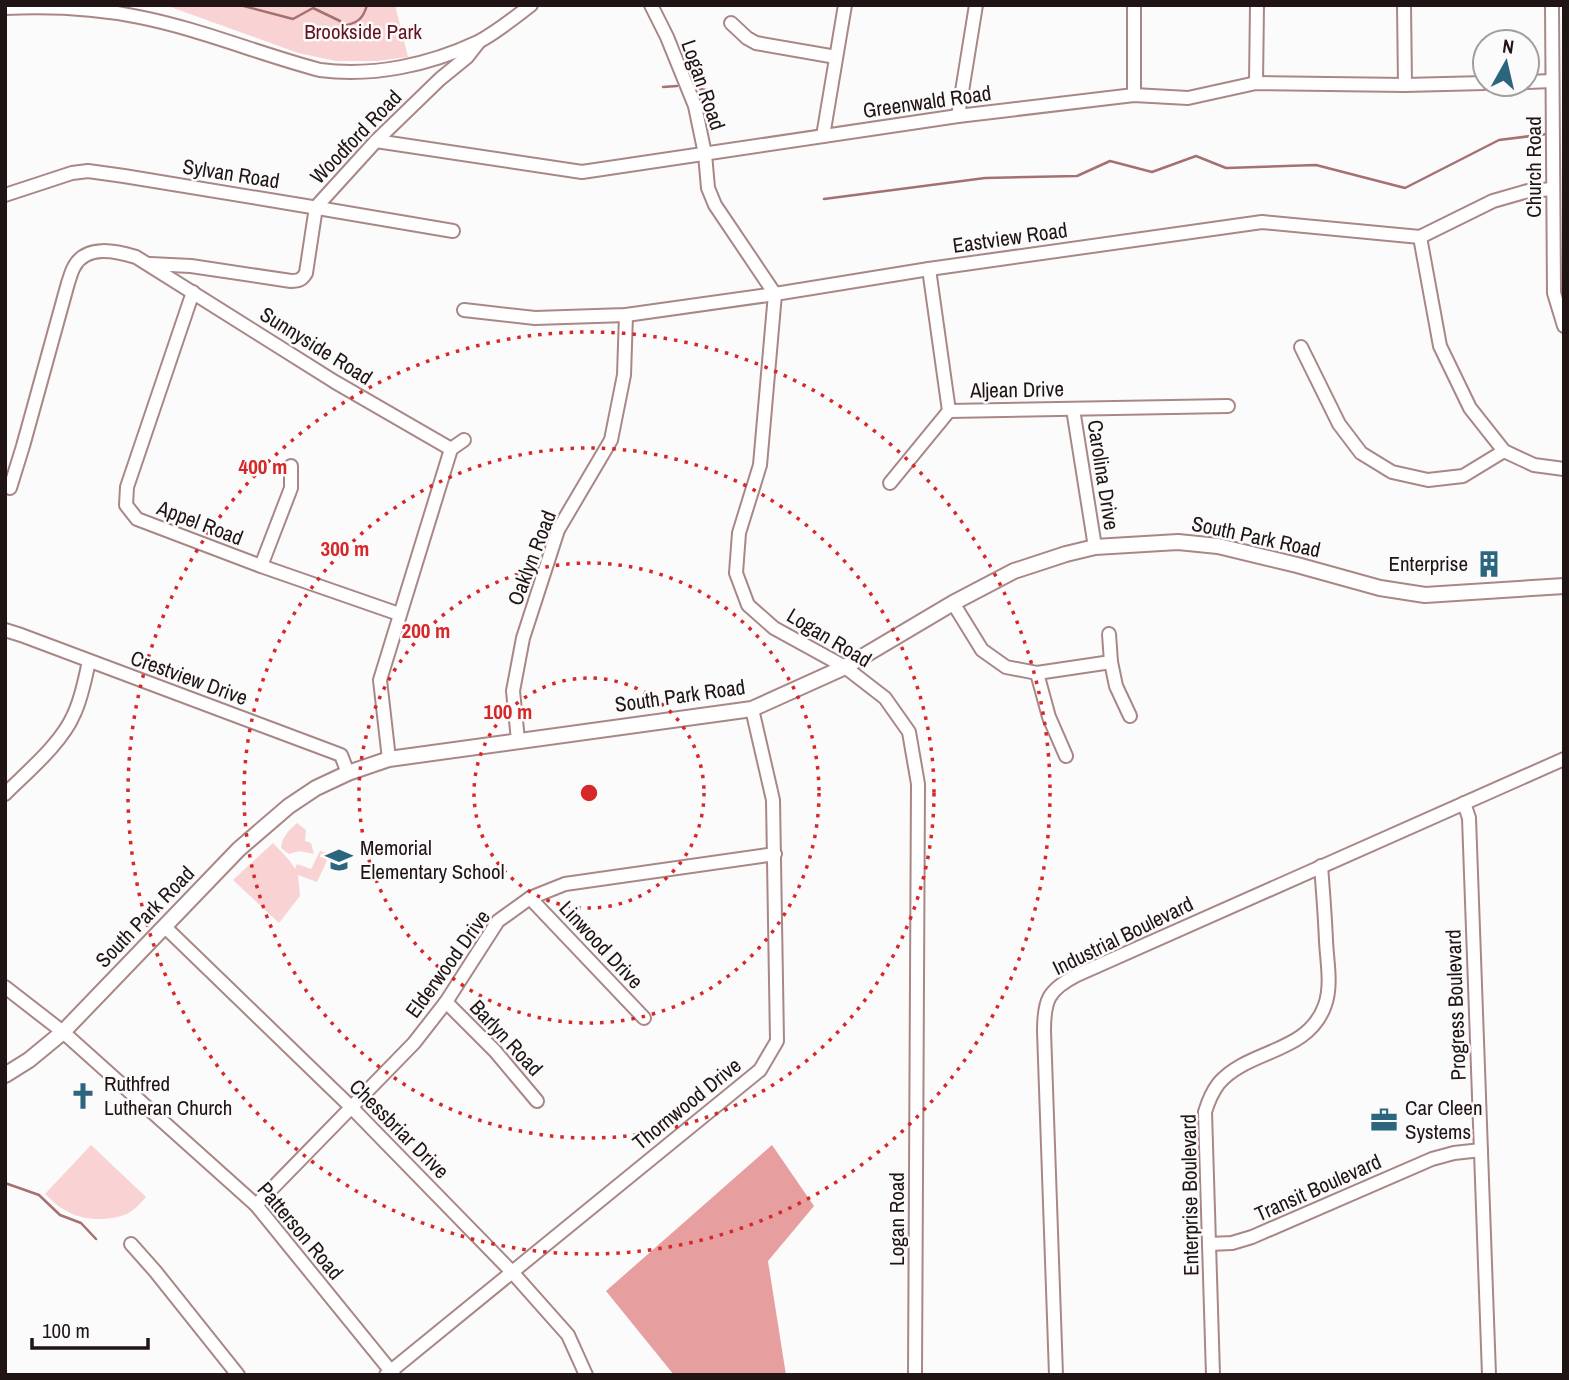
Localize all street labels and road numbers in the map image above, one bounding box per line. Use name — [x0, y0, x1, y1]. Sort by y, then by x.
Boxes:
street label: Logan Road — [674, 36, 732, 134]
street label: Greenwald Road — [861, 78, 993, 125]
street label: Woodford Road — [303, 83, 408, 190]
street label: Church Road — [1519, 116, 1548, 218]
street label: Sylvan Road — [181, 152, 282, 195]
street label: Eastview Road — [951, 215, 1069, 260]
street label: Sunnyside Road — [255, 300, 378, 392]
street label: Aljean Drive — [969, 374, 1064, 405]
street label: Carolina Drive — [1080, 418, 1126, 532]
street label: Appel Road — [152, 493, 247, 552]
street label: Oaklyn Road — [500, 506, 563, 609]
street label: South Park Road — [1189, 509, 1323, 564]
street label: Logan Road — [782, 601, 877, 674]
street label: Crestview Drive — [127, 643, 252, 712]
street label: South Park Road — [613, 672, 747, 719]
street label: South Park Road — [89, 859, 201, 974]
street label: Industrial Boulevard — [1048, 889, 1198, 982]
street label: Linwood Drive — [553, 894, 650, 995]
street label: Elderwood Drive — [398, 904, 497, 1024]
street label: Progress Boulevard — [1438, 929, 1473, 1081]
street label: Barlyn Road — [463, 993, 549, 1082]
street label: Thornwood Drive — [626, 1051, 747, 1156]
street label: Chessbriar Drive — [343, 1072, 456, 1185]
street label: Enterprise Boulevard — [1174, 1114, 1205, 1276]
street label: Transit Boulevard — [1250, 1147, 1385, 1228]
street label: Logan Road — [882, 1172, 911, 1266]
street label: Patterson Road — [251, 1176, 350, 1286]

